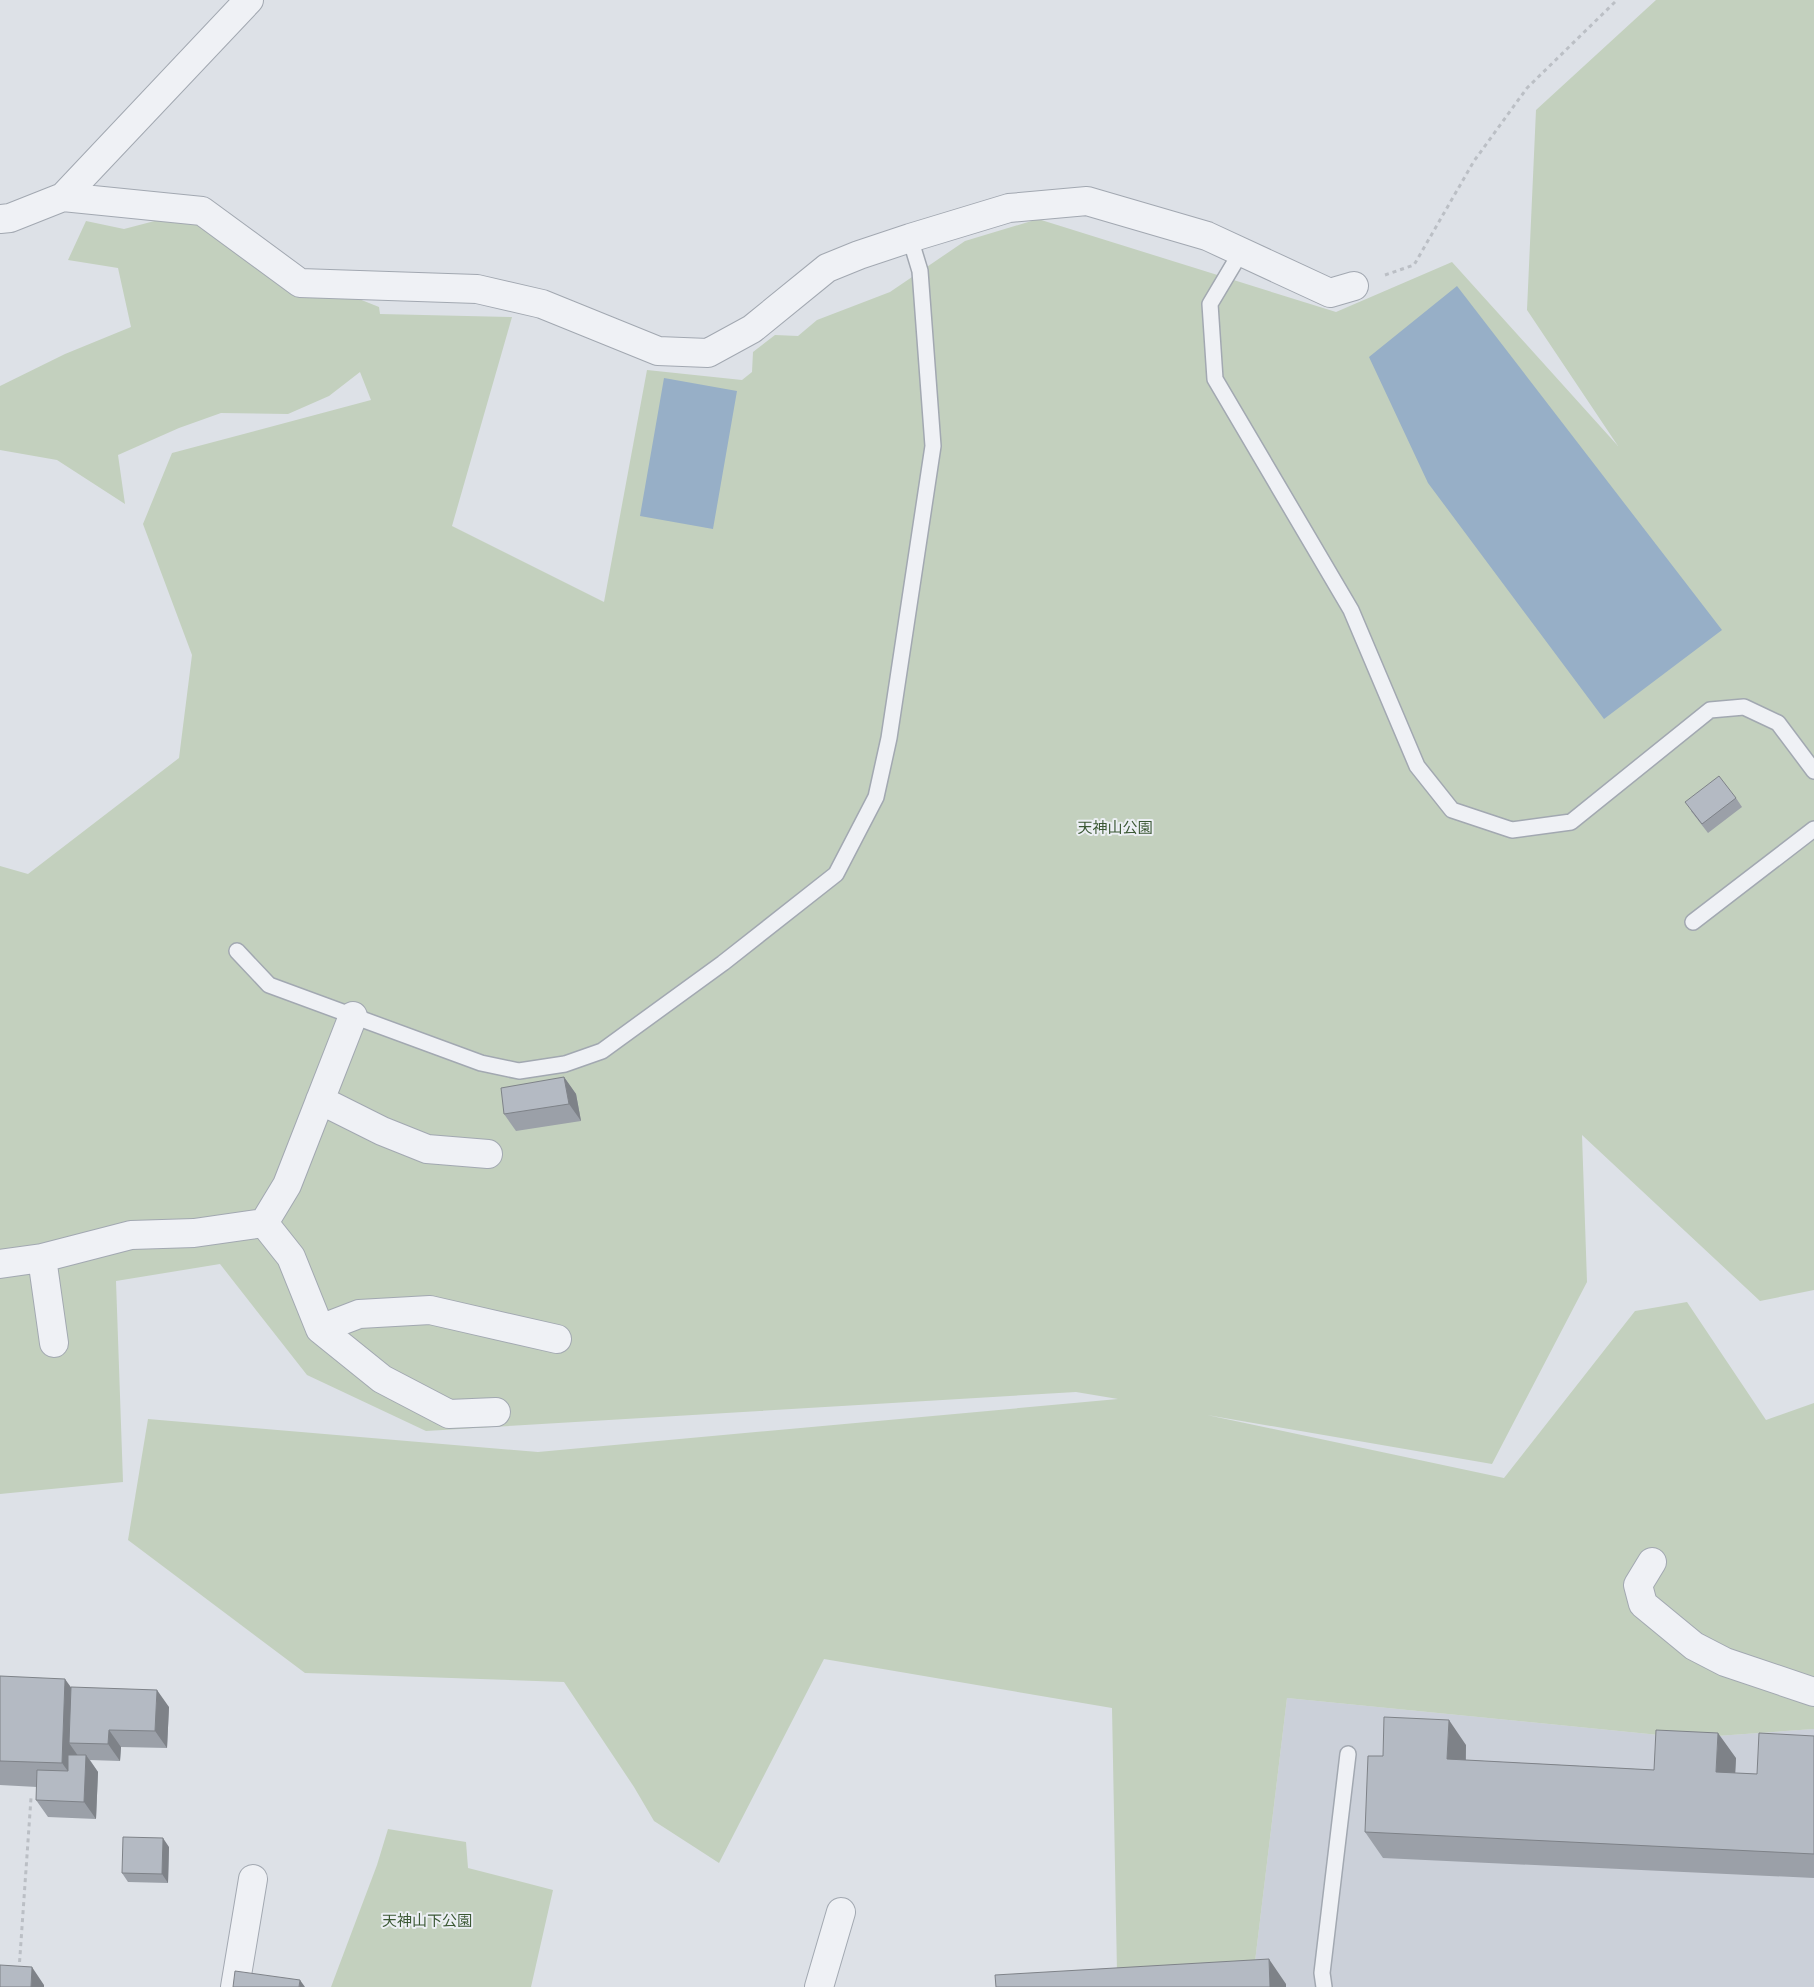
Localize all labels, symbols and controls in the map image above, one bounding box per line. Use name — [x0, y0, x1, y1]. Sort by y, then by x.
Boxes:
park label: 天神山公園 — [1077, 819, 1153, 837]
park label: 天神山下公園 — [382, 1912, 472, 1930]

